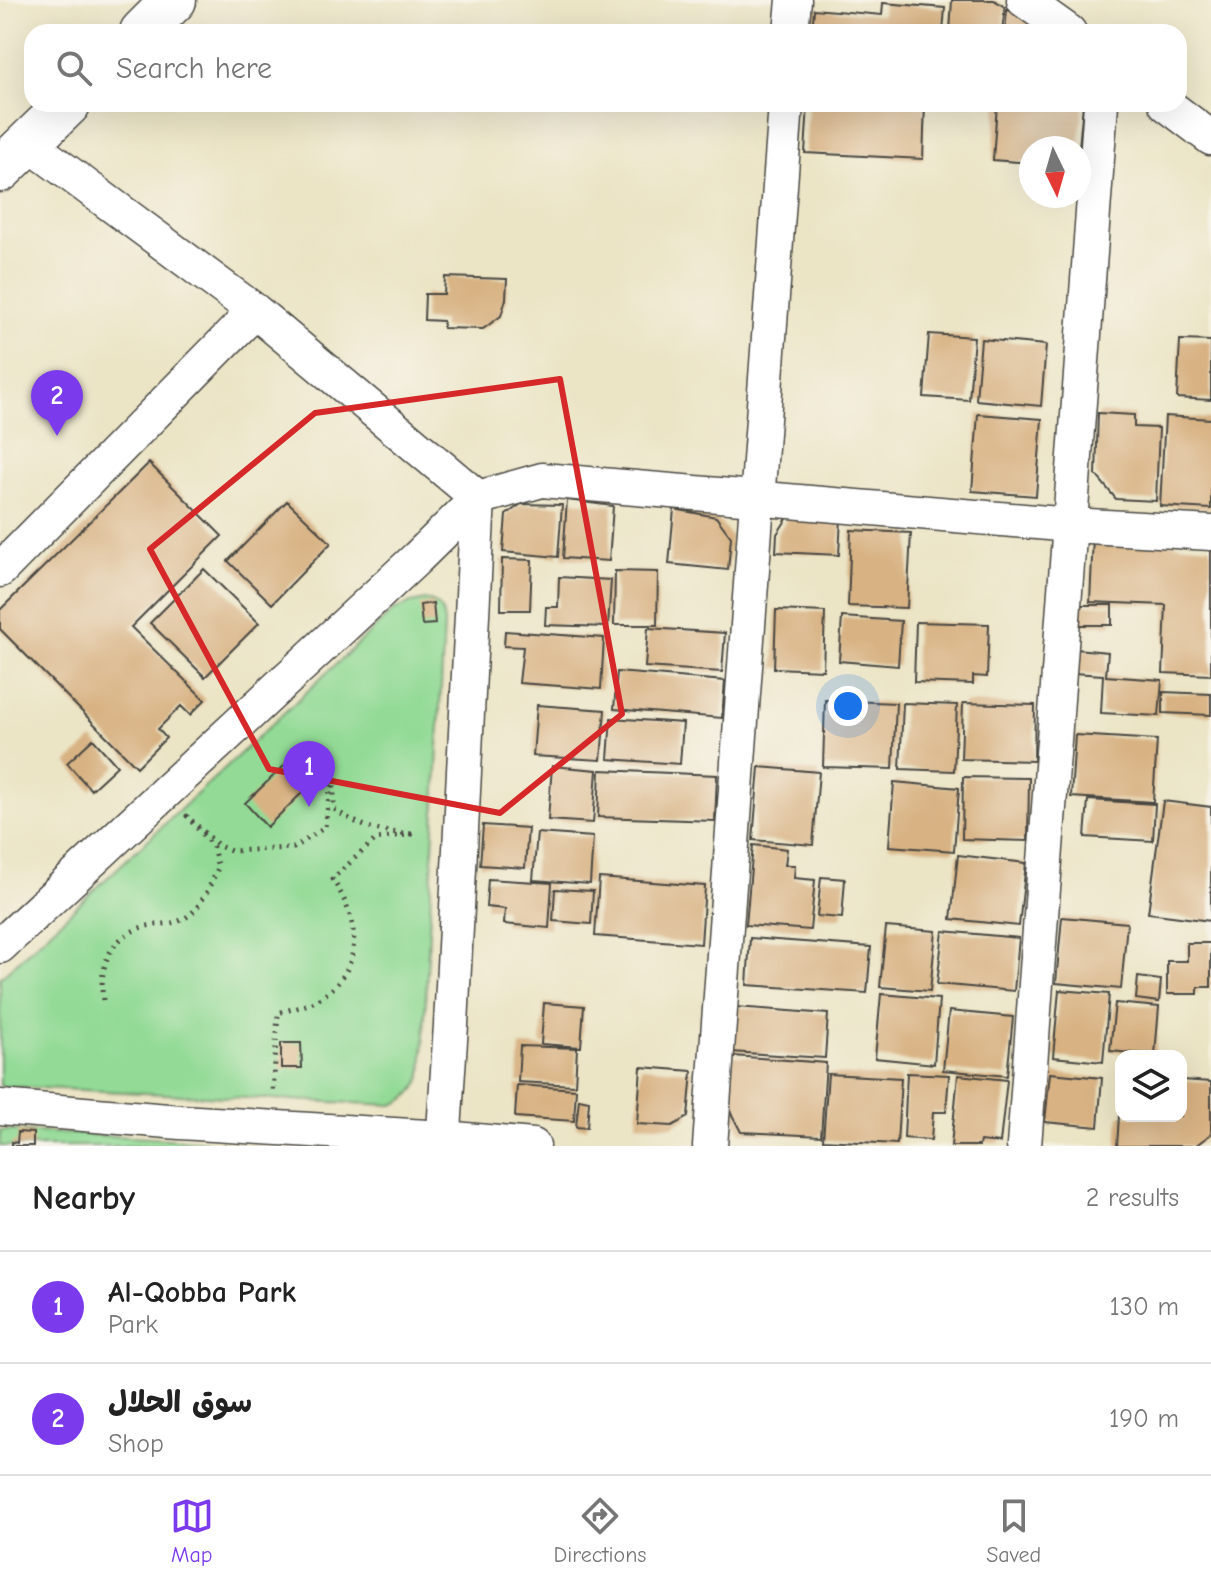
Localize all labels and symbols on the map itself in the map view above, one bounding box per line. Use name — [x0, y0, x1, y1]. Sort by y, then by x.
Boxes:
north arrow — [1019, 136, 1091, 208]
pin: 2 — [31, 370, 83, 436]
your location — [828, 686, 868, 726]
pin: 1 — [283, 741, 335, 807]

